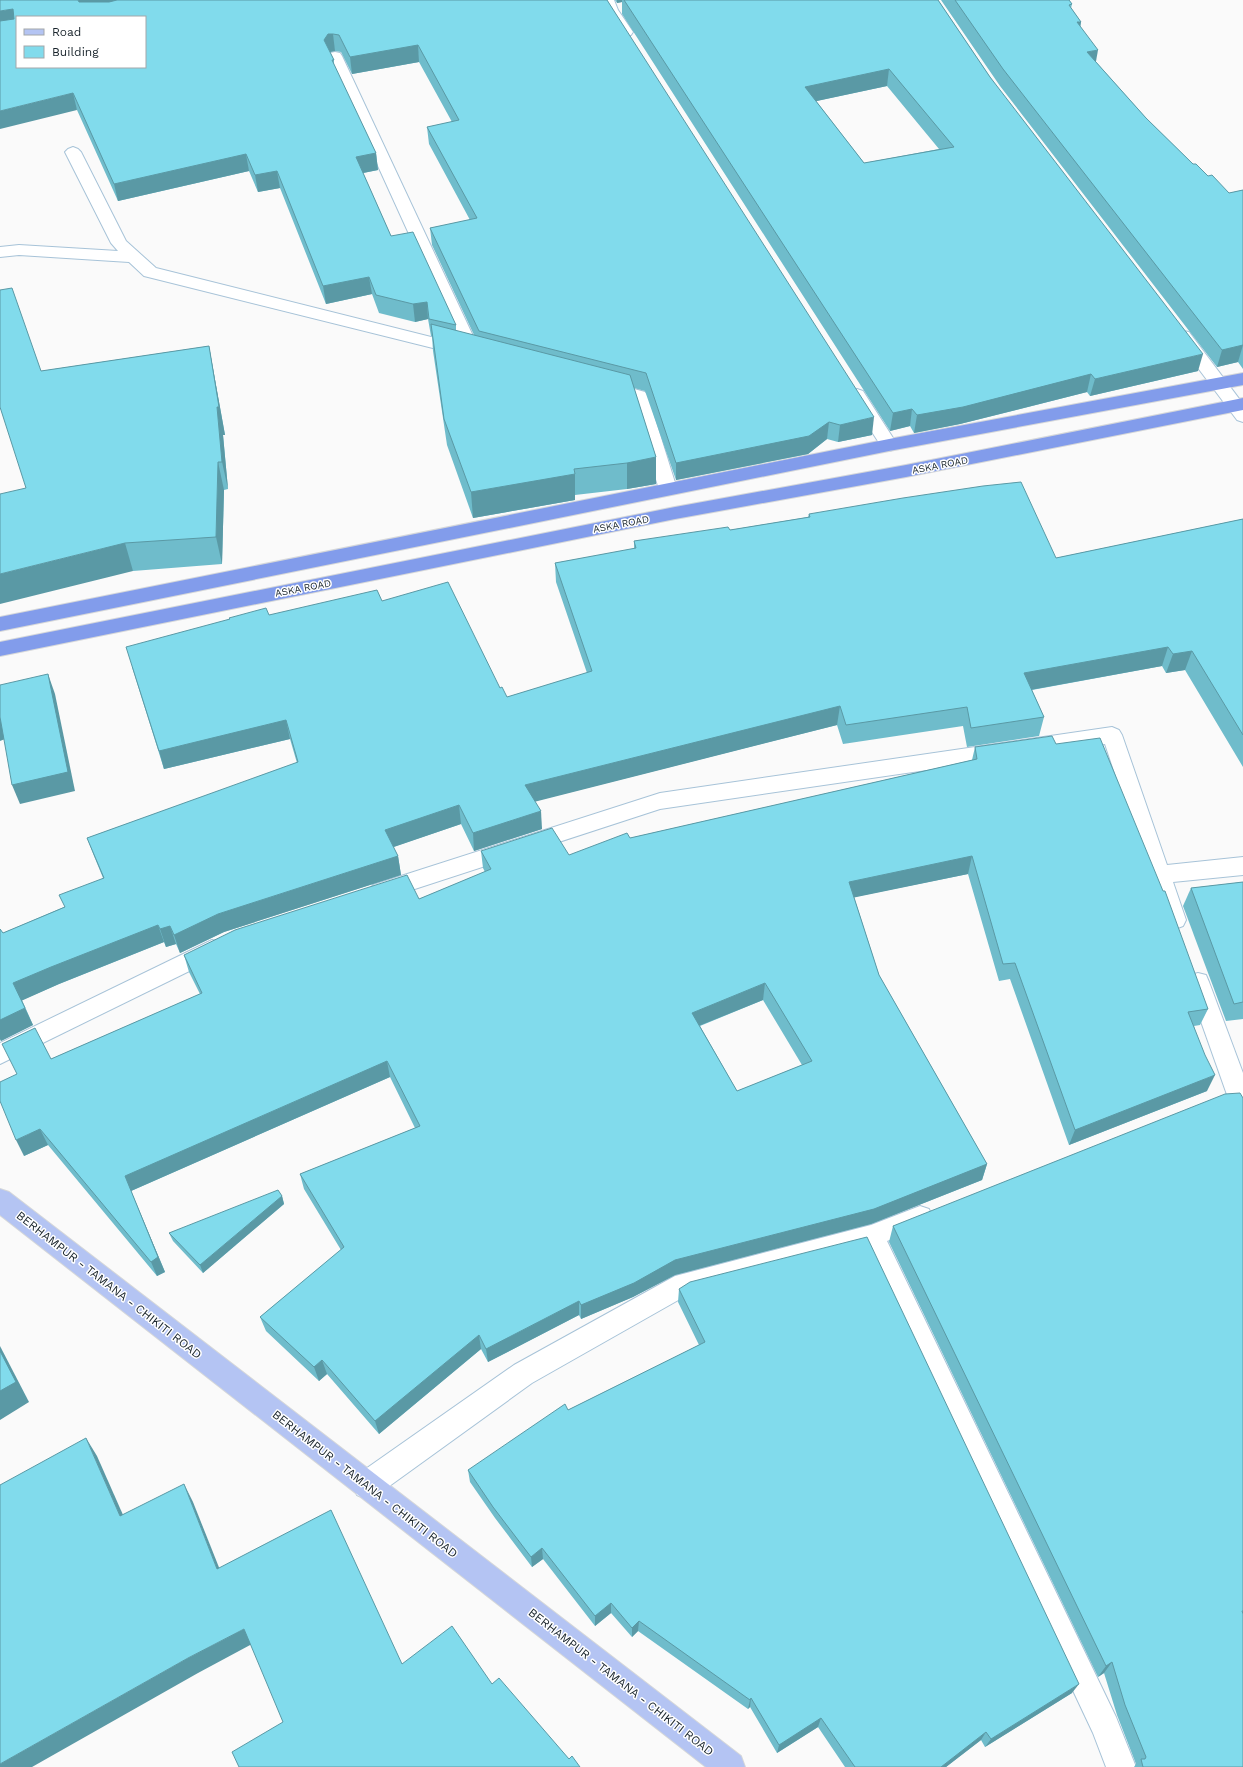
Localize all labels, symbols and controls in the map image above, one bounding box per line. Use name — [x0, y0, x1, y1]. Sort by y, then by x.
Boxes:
legend — [16, 16, 146, 68]
text: Road — [52, 25, 81, 39]
text: Building — [52, 45, 99, 59]
street label: ASKA ROAD — [911, 454, 969, 476]
street label: ASKA ROAD — [592, 513, 650, 535]
street label: ASKA ROAD — [274, 577, 332, 599]
street label: BERHAMPUR - TAMANA - CHIKITI ROAD — [14, 1208, 204, 1362]
street label: BERHAMPUR - TAMANA - CHIKITI ROAD — [270, 1407, 460, 1561]
street label: BERHAMPUR - TAMANA - CHIKITI ROAD — [526, 1605, 716, 1759]

